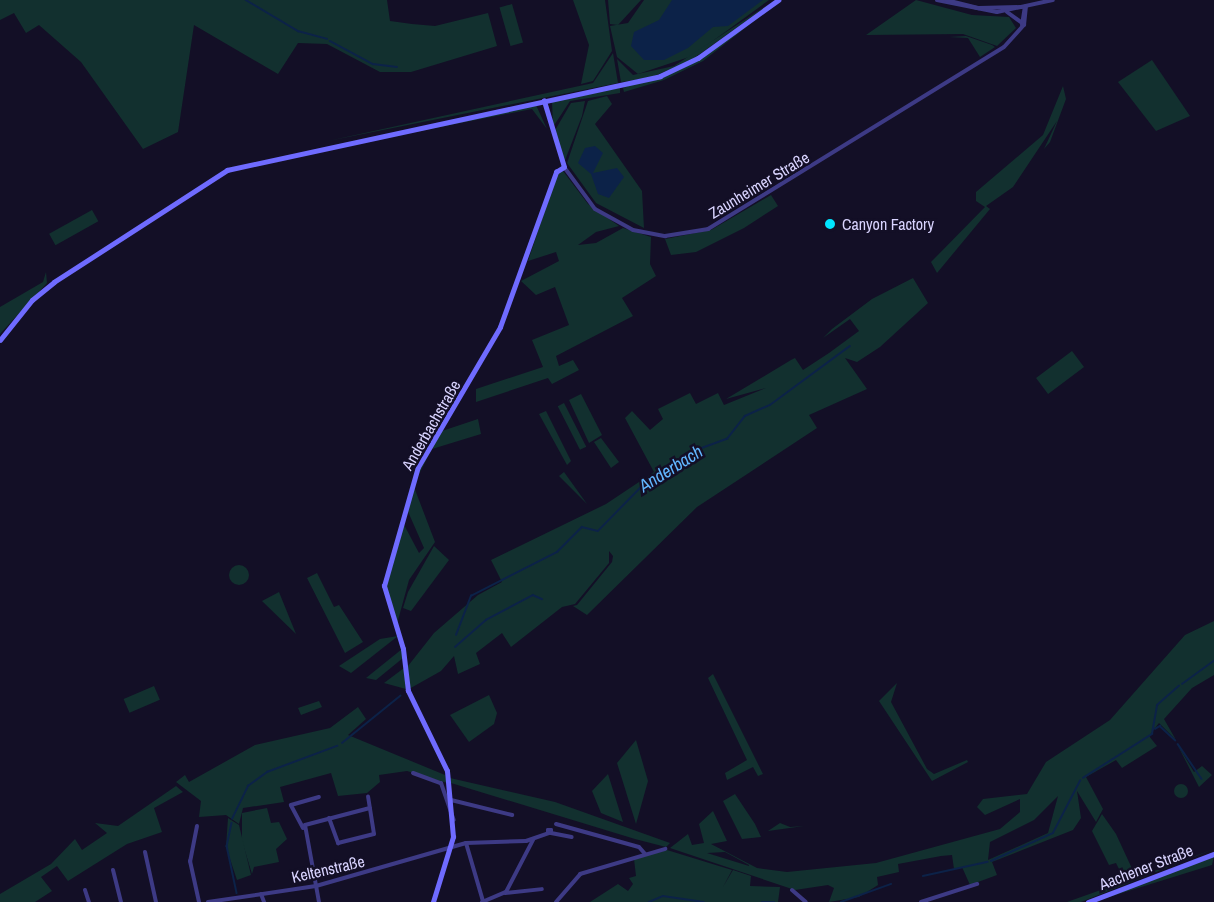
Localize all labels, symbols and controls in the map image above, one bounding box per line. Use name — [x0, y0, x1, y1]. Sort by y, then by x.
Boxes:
street label: Zaunheimer Straße — [705, 147, 813, 223]
place label: Canyon Factory — [842, 214, 934, 234]
marker: Canyon Factory — [823, 217, 837, 231]
street label: Anderbachstraße — [398, 377, 464, 473]
water label: Anderbach — [635, 441, 707, 497]
street label: Aachener Straße — [1096, 840, 1196, 894]
street label: Keltenstraße — [290, 851, 366, 887]

